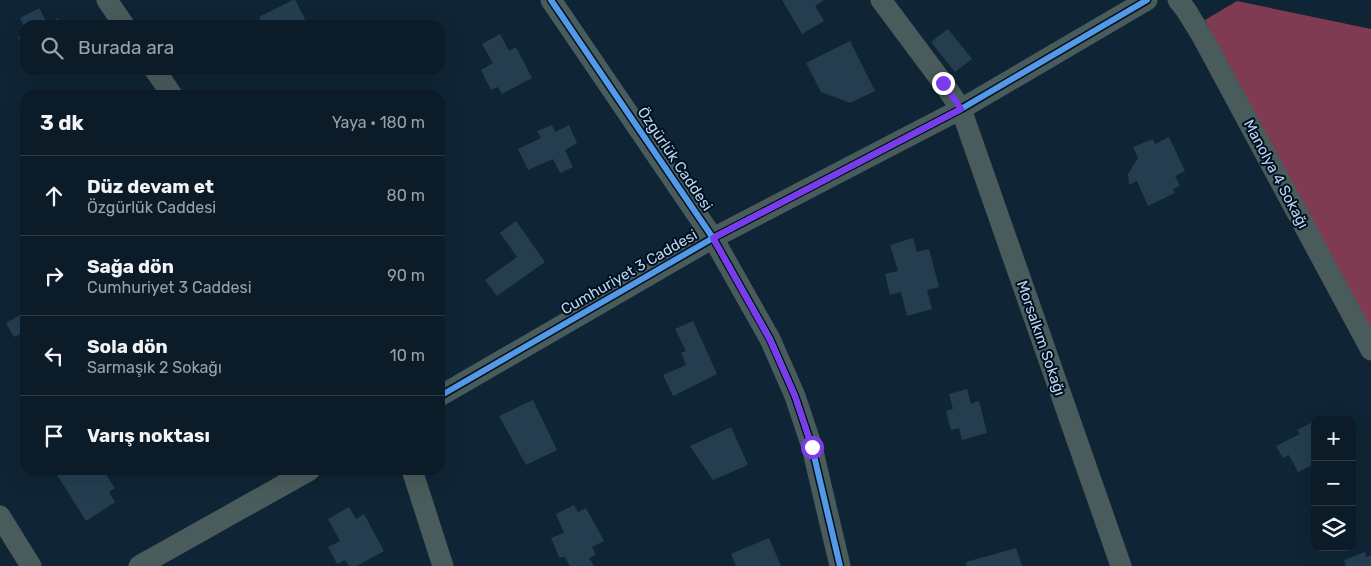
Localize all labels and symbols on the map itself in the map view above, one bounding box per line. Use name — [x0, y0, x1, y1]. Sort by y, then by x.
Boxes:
route end — [932, 72, 955, 95]
street label: Özgürlük Caddesi — [634, 104, 716, 214]
street label: Manolya 4 Sokağı — [1240, 116, 1312, 232]
street label: Cumhuriyet 3 Caddesi — [558, 226, 700, 318]
street label: Morsalkım Sokağı — [1013, 278, 1069, 398]
route start — [801, 436, 824, 459]

